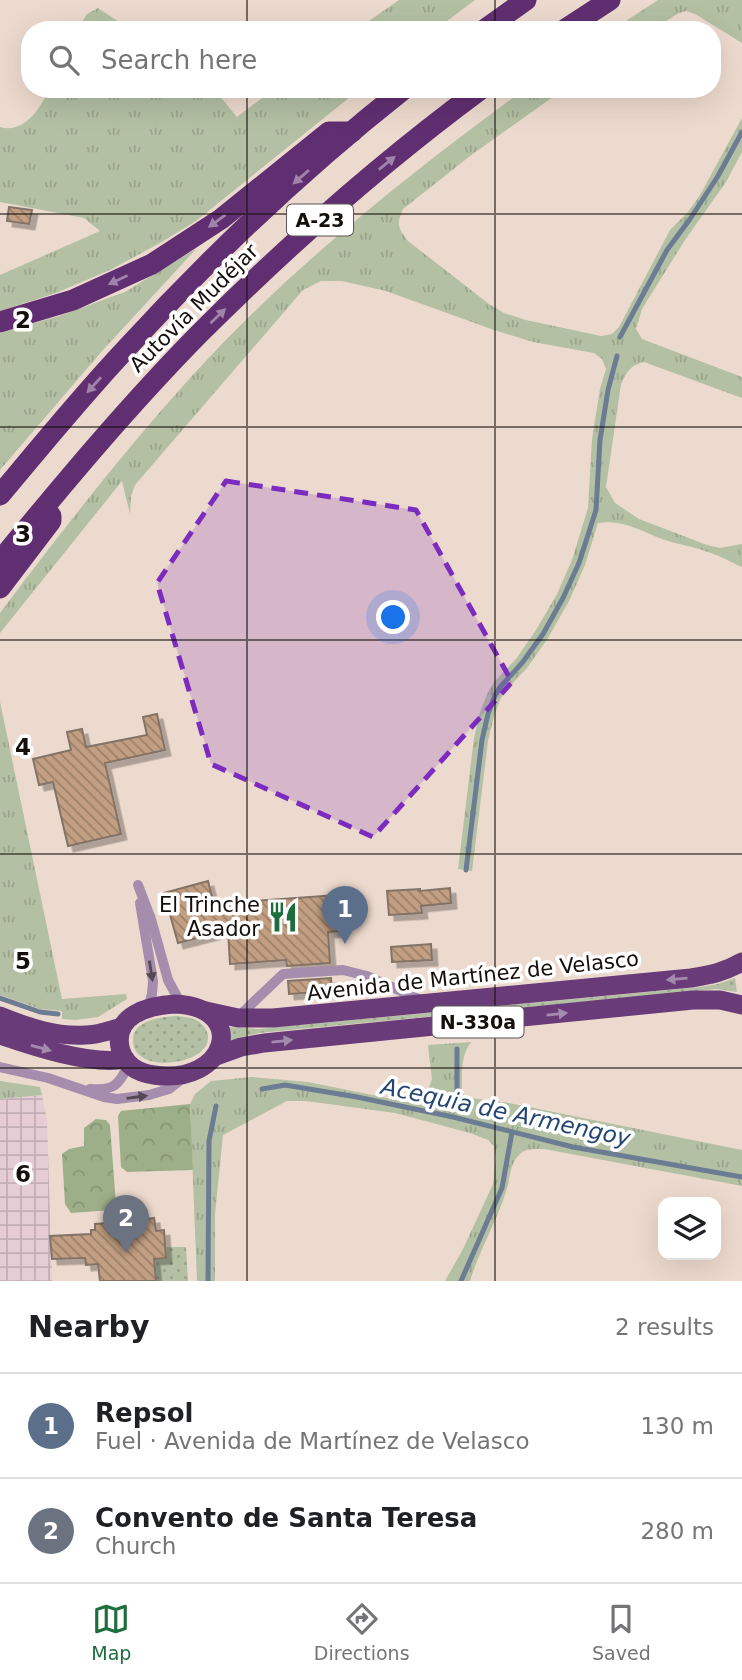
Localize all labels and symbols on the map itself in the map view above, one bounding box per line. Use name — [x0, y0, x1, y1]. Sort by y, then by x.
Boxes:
one-way arrow — [378, 156, 395, 171]
one-way arrow — [292, 169, 309, 184]
road number: A-23 — [287, 204, 353, 235]
one-way arrow — [208, 214, 226, 228]
street label: Autovía Mudéjar — [125, 239, 263, 377]
one-way arrow — [108, 275, 128, 286]
text: 2 — [15, 307, 31, 333]
one-way arrow — [210, 307, 227, 324]
one-way arrow — [86, 376, 102, 394]
text: 3 — [15, 521, 31, 547]
your location — [376, 600, 410, 634]
text: 4 — [15, 734, 31, 760]
pin: 1 — [322, 886, 368, 944]
place label: El Trinche Asador — [159, 893, 260, 941]
restaurant icon: El Trinche Asador — [266, 900, 300, 934]
street label: Avenida de Martínez de Velasco — [306, 947, 640, 1005]
text: 5 — [15, 948, 31, 974]
one-way arrow — [146, 960, 157, 982]
one-way arrow — [666, 974, 688, 985]
road number: N-330a — [433, 1006, 524, 1038]
one-way arrow — [546, 1008, 568, 1019]
one-way arrow — [271, 1035, 293, 1046]
one-way arrow — [30, 1043, 52, 1054]
water label: Acequia de Armengoy — [377, 1072, 633, 1151]
one-way arrow — [126, 1091, 148, 1102]
text: 6 — [15, 1161, 31, 1187]
pin: 2 — [103, 1195, 149, 1253]

